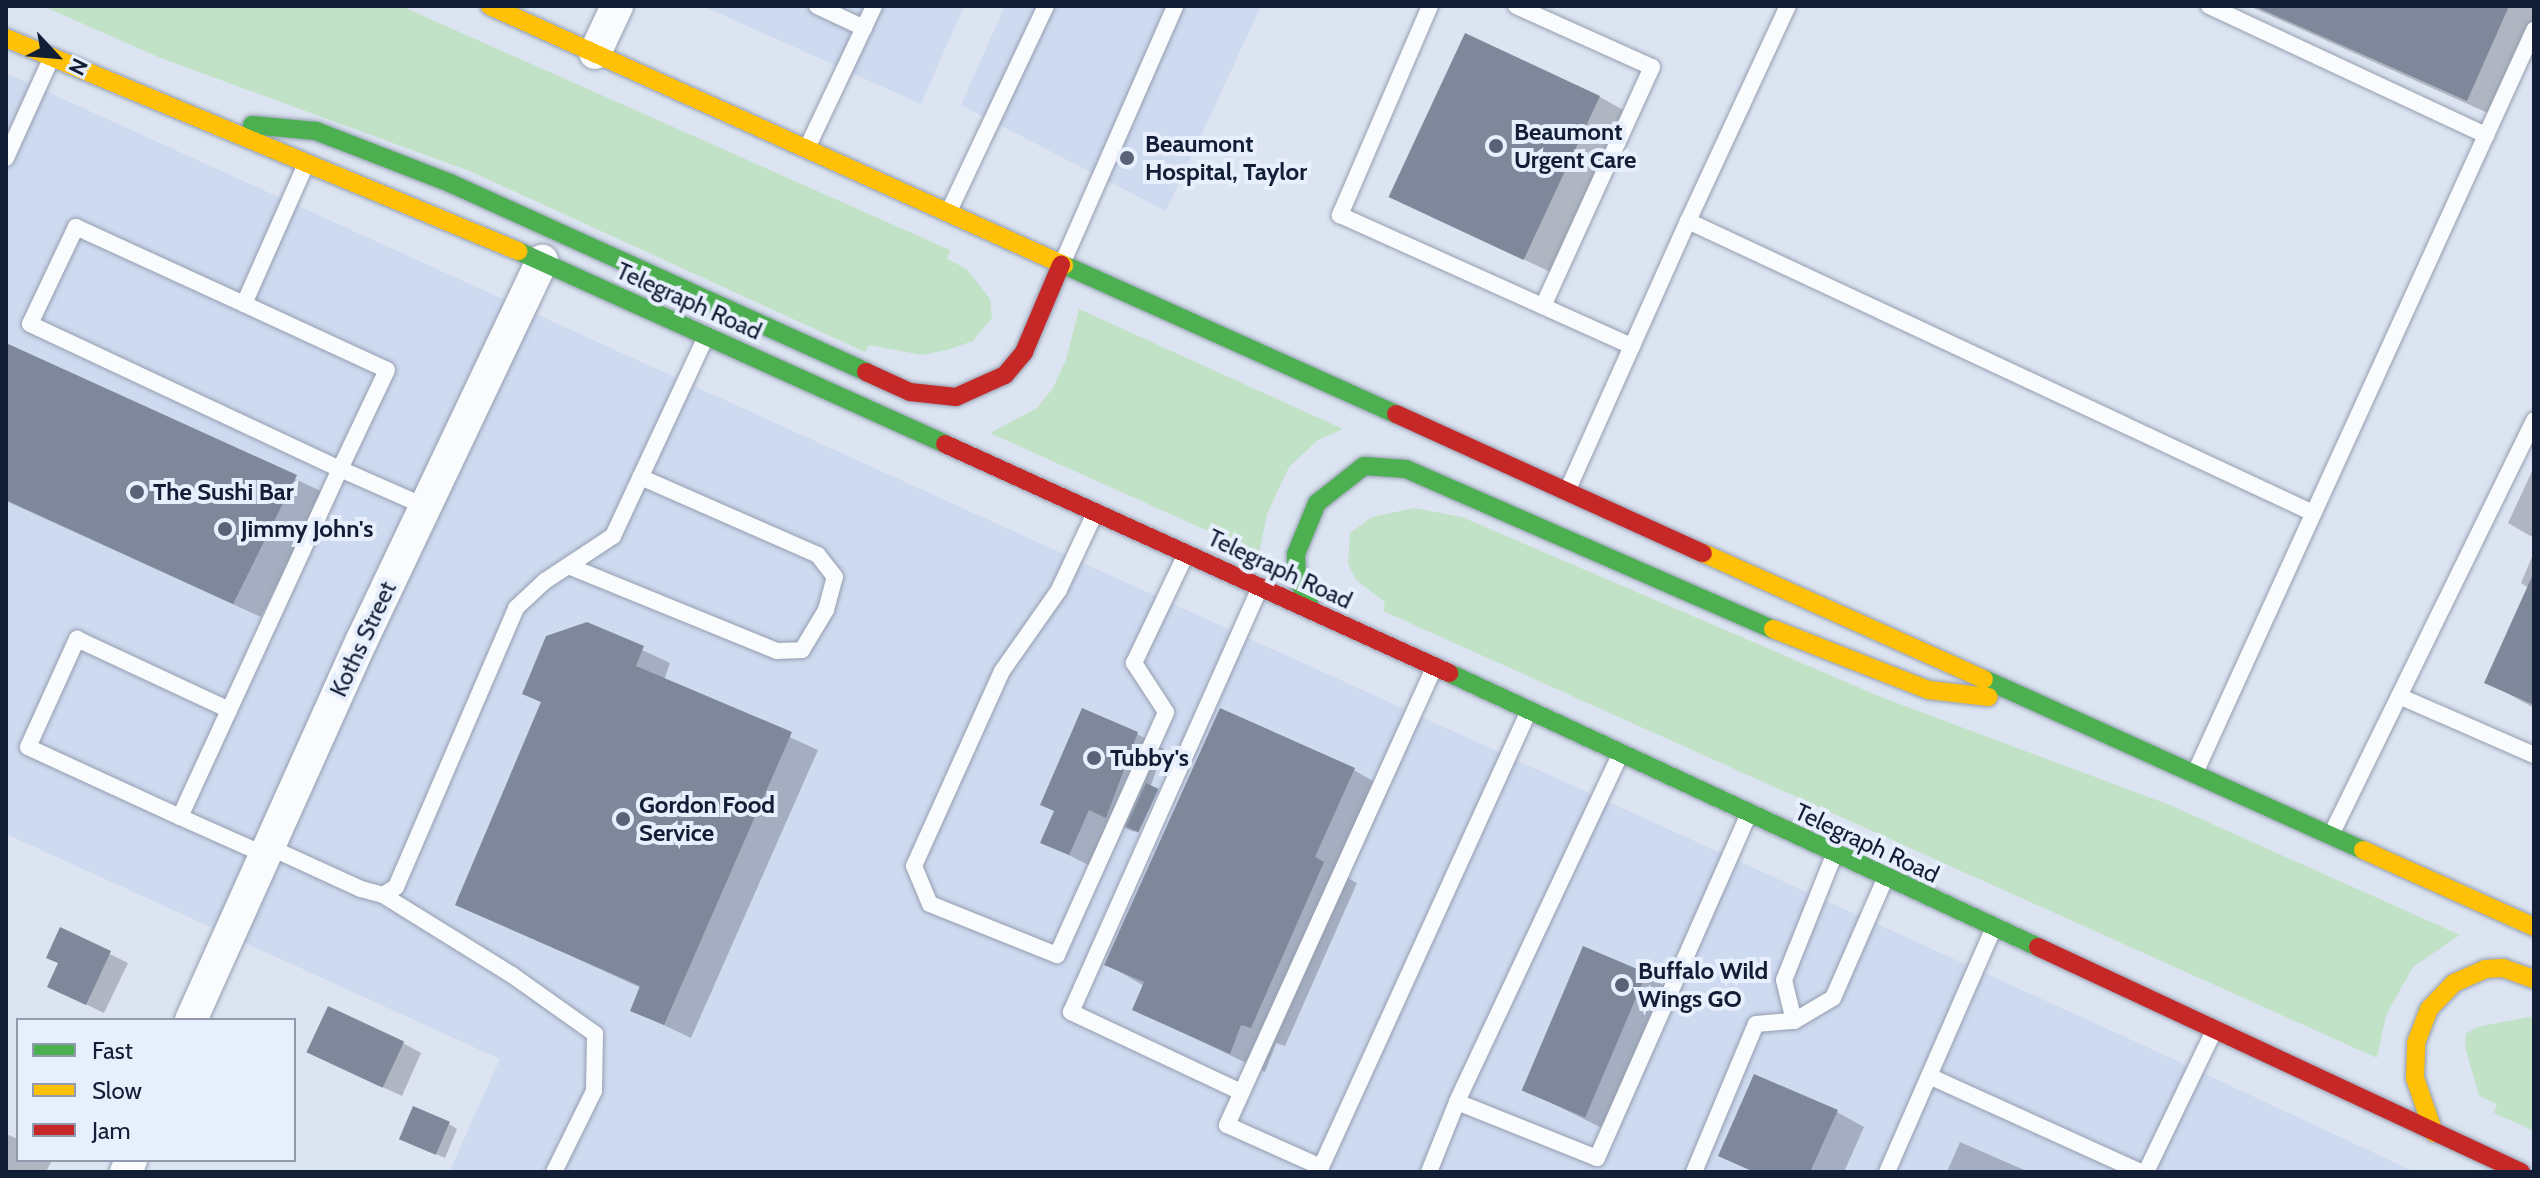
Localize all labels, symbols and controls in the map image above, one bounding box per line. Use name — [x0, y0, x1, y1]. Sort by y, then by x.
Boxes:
north arrow — [16, 16, 96, 96]
text: N — [62, 54, 94, 80]
place label: Beaumont Urgent Care — [1514, 118, 1636, 174]
place label: Beaumont Hospital, Taylor — [1145, 130, 1307, 186]
marker: Beaumont Urgent Care — [1485, 135, 1507, 157]
marker: Beaumont Hospital, Taylor — [1116, 147, 1138, 169]
street label: Telegraph Road — [612, 256, 766, 346]
place label: The Sushi Bar — [153, 478, 294, 506]
marker: The Sushi Bar — [128, 483, 146, 501]
place label: Jimmy John's — [241, 515, 373, 543]
marker: Jimmy John's — [216, 520, 234, 538]
street label: Telegraph Road — [1203, 523, 1357, 615]
street label: Koths Street — [324, 577, 402, 701]
place label: Tubby's — [1110, 744, 1189, 772]
marker: Tubby's — [1085, 749, 1103, 767]
place label: Gordon Food Service — [639, 791, 775, 847]
street label: Telegraph Road — [1790, 797, 1944, 889]
marker: Gordon Food Service — [614, 810, 632, 828]
place label: Buffalo Wild Wings GO — [1638, 957, 1768, 1013]
marker: Buffalo Wild Wings GO — [1613, 976, 1631, 994]
legend — [16, 1018, 296, 1162]
text: Fast — [92, 1036, 133, 1065]
text: Slow — [92, 1076, 142, 1105]
text: Jam — [92, 1116, 130, 1145]

